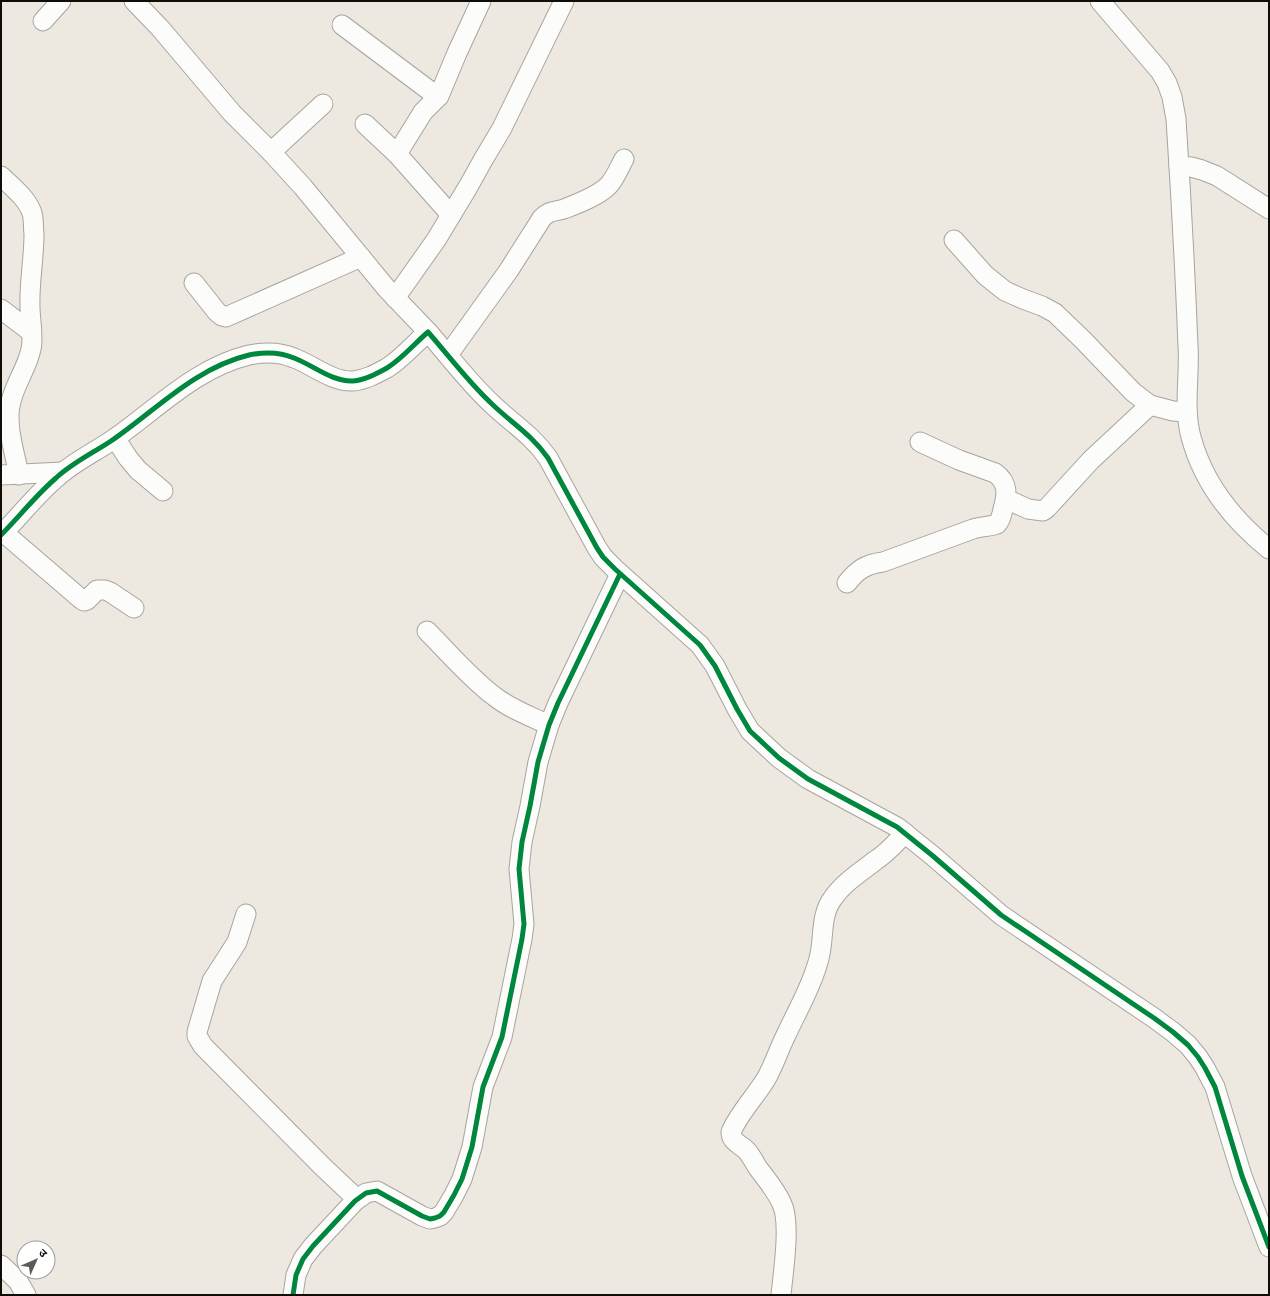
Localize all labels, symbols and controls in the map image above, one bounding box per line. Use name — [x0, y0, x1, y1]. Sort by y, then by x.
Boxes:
north arrow — [16, 1240, 56, 1280]
text: उ — [37, 1246, 51, 1260]

